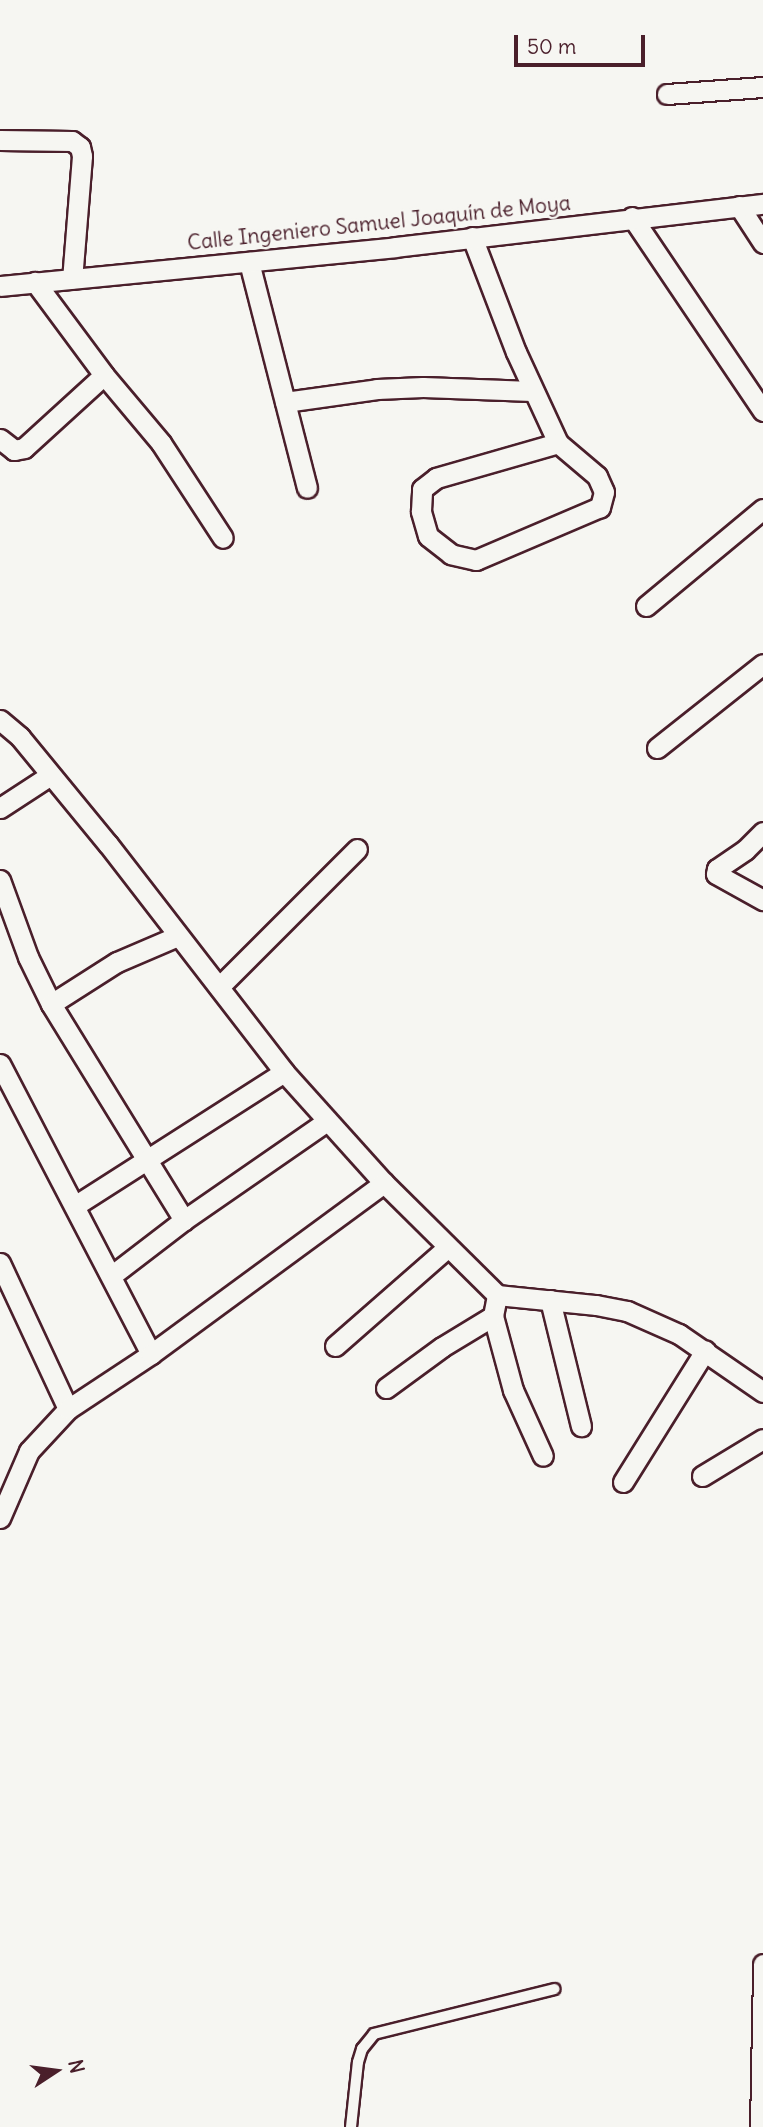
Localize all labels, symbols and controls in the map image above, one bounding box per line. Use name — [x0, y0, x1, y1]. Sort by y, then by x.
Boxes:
scale bar — [518, 21, 649, 65]
text: 50 m — [527, 33, 576, 60]
street label: Calle Ingeniero Samuel Joaquín de Moya — [186, 190, 572, 256]
north arrow — [21, 2036, 91, 2106]
text: N — [63, 2057, 90, 2075]

